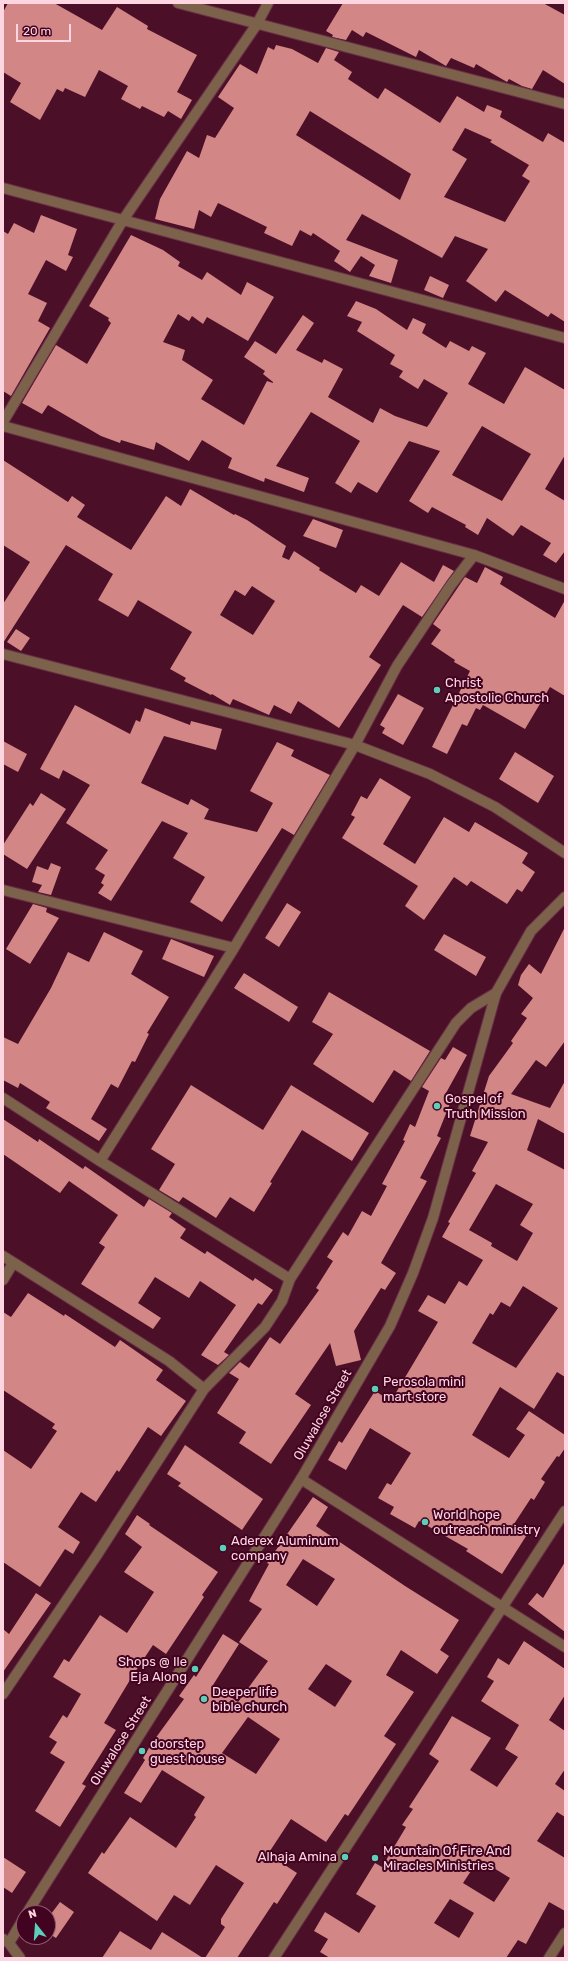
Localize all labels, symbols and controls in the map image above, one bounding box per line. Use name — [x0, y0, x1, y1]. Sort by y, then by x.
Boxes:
scale bar — [18, 16, 73, 42]
text: 20 m — [23, 24, 51, 38]
place label: Christ Apostolic Church — [445, 675, 549, 706]
marker: Christ Apostolic Church — [432, 685, 442, 695]
place label: Gospel of Truth Mission — [445, 1091, 526, 1122]
marker: Gospel of Truth Mission — [432, 1101, 442, 1111]
street label: Oluwalose Street — [291, 1367, 355, 1463]
place label: Perosola mini mart store — [383, 1374, 464, 1405]
marker: Perosola mini mart store — [370, 1384, 380, 1394]
place label: World hope outreach ministry — [433, 1507, 540, 1538]
marker: World hope outreach ministry — [420, 1517, 430, 1527]
place label: Aderex Aluminum company — [231, 1533, 338, 1564]
marker: Aderex Aluminum company — [218, 1543, 228, 1553]
place label: Shops @ Ile Eja Along — [118, 1654, 187, 1685]
marker: Shops @ Ile Eja Along — [190, 1664, 200, 1674]
place label: Deeper life bible church — [212, 1684, 287, 1715]
street label: Oluwalose Street — [87, 1693, 155, 1789]
marker: Deeper life bible church — [199, 1694, 209, 1704]
place label: doorstep guest house — [150, 1736, 225, 1767]
marker: doorstep guest house — [137, 1746, 147, 1756]
place label: Mountain Of Fire And Miracles Ministries — [383, 1843, 510, 1874]
place label: Alhaja Amina — [258, 1849, 337, 1865]
marker: Alhaja Amina — [340, 1852, 350, 1862]
marker: Mountain Of Fire And Miracles Ministries — [370, 1853, 380, 1863]
north arrow — [16, 1905, 56, 1945]
text: N — [27, 1907, 38, 1921]

